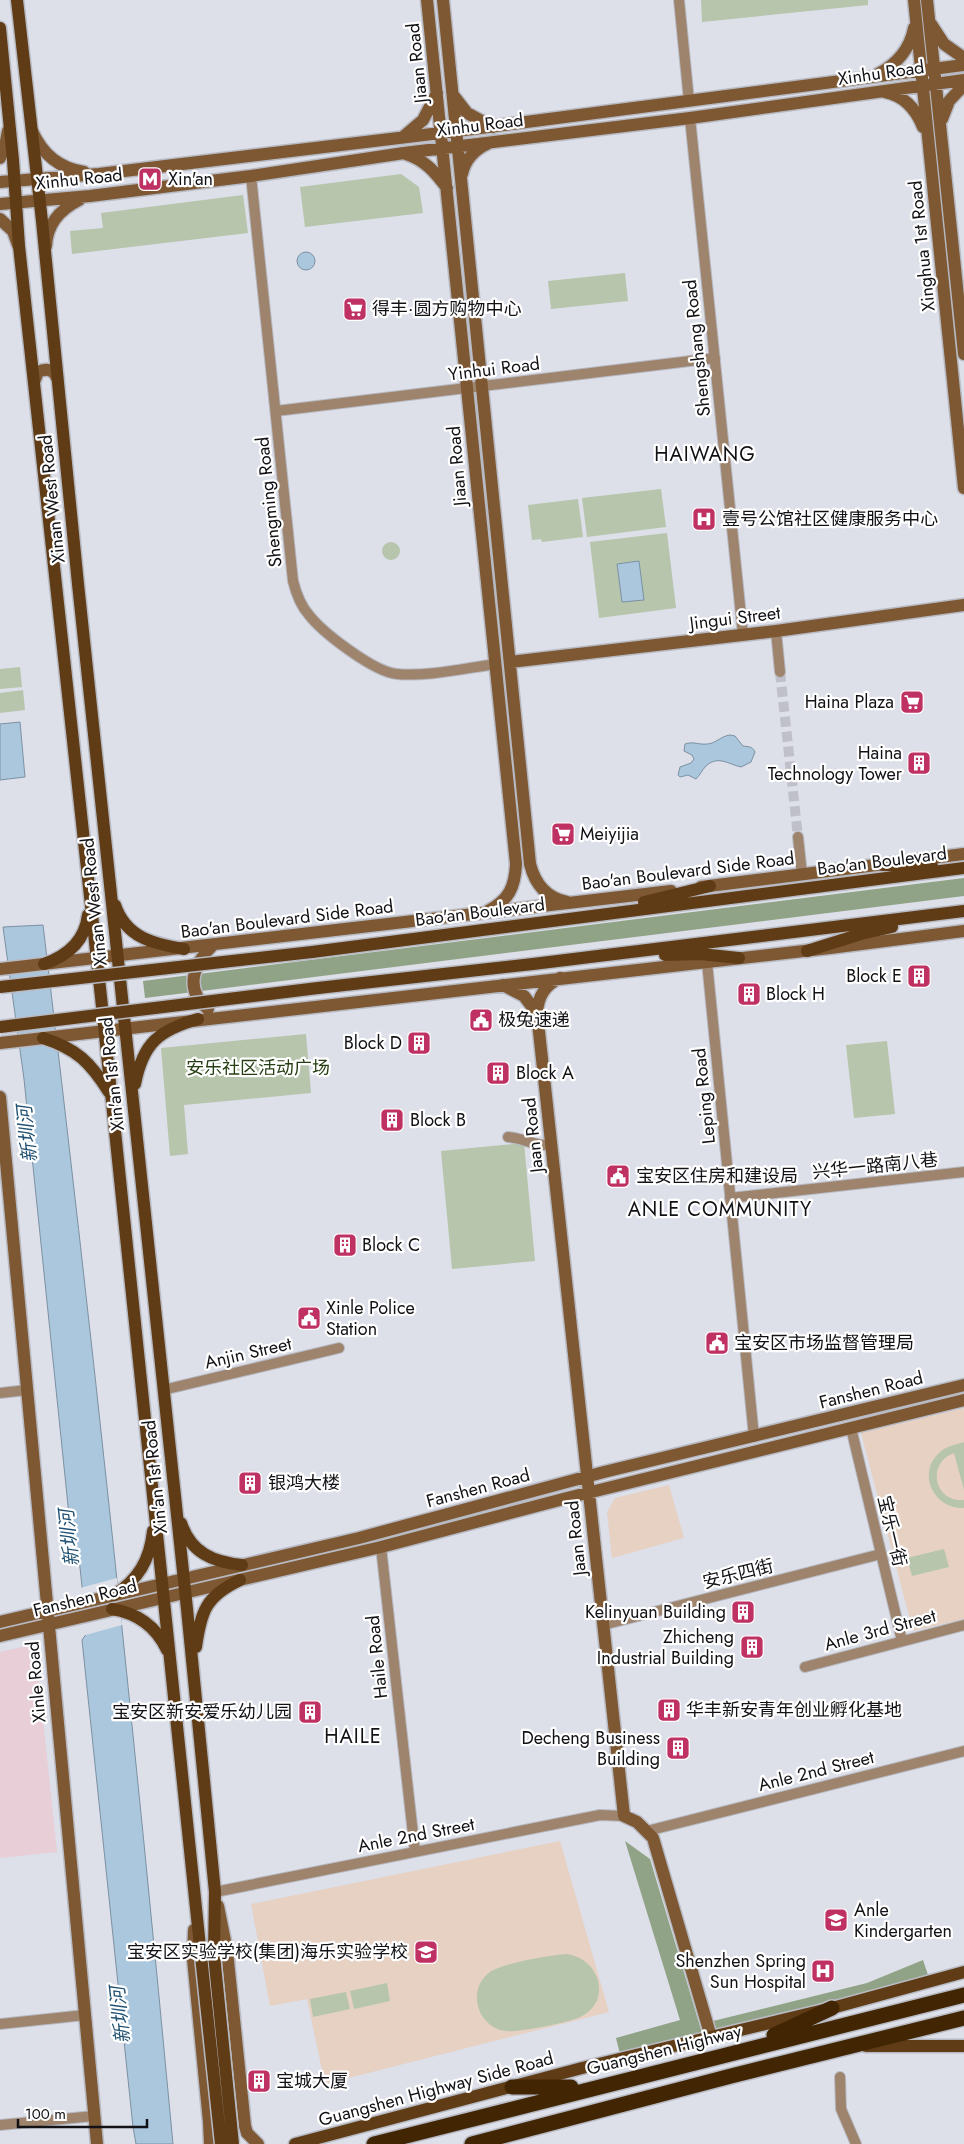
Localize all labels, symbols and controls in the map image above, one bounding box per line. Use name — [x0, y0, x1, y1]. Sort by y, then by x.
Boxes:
street label: Jiaan Road — [400, 22, 434, 106]
street label: Xinhu Road — [836, 54, 926, 92]
street label: Xinhu Road — [435, 107, 525, 143]
street label: Xinhu Road — [34, 162, 124, 196]
metro station icon: Xin'an — [137, 166, 163, 192]
place label: Xin'an — [168, 166, 213, 192]
street label: Xinghua 1st Road — [902, 179, 942, 313]
street label: Shengshang Road — [677, 278, 717, 418]
supermarket icon: 得丰·圆方购物中心 — [342, 296, 368, 322]
place label: 得丰·圆方购物中心 — [372, 296, 521, 322]
street label: Yinhui Road — [447, 350, 541, 388]
street label: Jiaan Road — [441, 425, 474, 509]
street label: Xinan West Road — [32, 433, 72, 565]
street label: Shengming Road — [249, 436, 289, 568]
district label: HAIWANG — [654, 440, 756, 469]
hospital icon: 壹号公馆社区健康服务中心 — [691, 506, 717, 532]
place label: 壹号公馆社区健康服务中心 — [722, 506, 938, 532]
street label: Jingui Street — [686, 599, 783, 637]
place label: Haina Plaza — [805, 689, 894, 715]
supermarket icon: Haina Plaza — [899, 689, 925, 715]
place label: Haina Technology Tower — [768, 740, 903, 787]
building icon: Haina Technology Tower — [906, 750, 932, 776]
supermarket icon: Meiyijia — [550, 821, 576, 847]
place label: Meiyijia — [580, 821, 639, 847]
street label: Xinan West Road — [74, 836, 114, 968]
street label: Bao'an Boulevard — [816, 840, 948, 882]
street label: Bao'an Boulevard Side Road — [580, 845, 796, 897]
street label: Bao'an Boulevard — [414, 891, 546, 933]
street label: Bao'an Boulevard Side Road — [179, 893, 395, 945]
place label: Block E — [846, 963, 902, 989]
building icon: Block E — [906, 963, 932, 989]
building icon: Block H — [736, 981, 762, 1007]
place label: Block H — [766, 981, 825, 1007]
public building icon: 极兔速递 — [468, 1007, 494, 1033]
place label: 极兔速递 — [498, 1007, 570, 1033]
street label: Xin'an 1st Road — [93, 1016, 131, 1132]
place label: Block D — [344, 1030, 402, 1056]
building icon: Block D — [406, 1030, 432, 1056]
street label: Leping Road — [686, 1047, 722, 1145]
park label: 安乐社区活动广场 — [186, 1055, 330, 1081]
building icon: Block A — [485, 1060, 511, 1086]
place label: Block A — [516, 1060, 574, 1086]
street label: Jaan Road — [516, 1096, 550, 1176]
water label: 新圳河 — [10, 1100, 43, 1164]
building icon: Block B — [379, 1107, 405, 1133]
place label: Block B — [410, 1107, 466, 1133]
street label: 兴华一路南八巷 — [811, 1146, 939, 1186]
public building icon: 宝安区住房和建设局 — [605, 1163, 631, 1189]
place label: 宝安区住房和建设局 — [636, 1163, 798, 1189]
district label: ANLE COMMUNITY — [628, 1195, 812, 1224]
building icon: Block C — [332, 1232, 358, 1258]
place label: Block C — [362, 1232, 420, 1258]
place label: Xinle Police Station — [326, 1295, 415, 1342]
public building icon: Xinle Police Station — [296, 1305, 322, 1331]
street label: Anjin Street — [202, 1330, 295, 1376]
public building icon: 宝安区市场监督管理局 — [704, 1330, 730, 1356]
place label: 宝安区市场监督管理局 — [734, 1330, 914, 1356]
street label: Fanshen Road — [816, 1365, 926, 1415]
street label: Xin'an 1st Road — [136, 1419, 174, 1535]
street label: Fanshen Road — [423, 1462, 533, 1514]
building icon: 银鸿大楼 — [237, 1470, 263, 1496]
place label: 银鸿大楼 — [268, 1470, 340, 1496]
street label: 宝乐一街 — [871, 1493, 913, 1569]
street label: Jaan Road — [559, 1499, 593, 1579]
water label: 新圳河 — [52, 1504, 85, 1568]
street label: 安乐四街 — [700, 1553, 776, 1595]
street label: Fanshen Road — [30, 1573, 140, 1623]
place label: Kelinyuan Building — [585, 1599, 726, 1625]
building icon: Kelinyuan Building — [730, 1599, 756, 1625]
street label: Anle 3rd Street — [821, 1602, 939, 1657]
street label: Haile Road — [360, 1614, 394, 1700]
place label: Zhicheng Industrial Building — [597, 1624, 734, 1671]
building icon: Zhicheng Industrial Building — [739, 1634, 765, 1660]
street label: Xinle Road — [19, 1640, 53, 1724]
building icon: 华丰新安青年创业孵化基地 — [656, 1697, 682, 1723]
place label: 华丰新安青年创业孵化基地 — [686, 1697, 902, 1723]
place label: 宝安区新安爱乐幼儿园 — [112, 1699, 292, 1725]
building icon: 宝安区新安爱乐幼儿园 — [297, 1699, 323, 1725]
district label: HAILE — [324, 1722, 382, 1751]
place label: Decheng Business Building — [521, 1725, 660, 1772]
building icon: Decheng Business Building — [665, 1735, 691, 1761]
street label: Anle 2nd Street — [755, 1744, 877, 1798]
street label: Anle 2nd Street — [355, 1811, 477, 1859]
place label: Anle Kindergarten — [854, 1897, 952, 1944]
school or university icon: Anle Kindergarten — [823, 1907, 849, 1933]
place label: 宝安区实验学校(集团)海乐实验学校 — [127, 1939, 408, 1965]
school or university icon: 宝安区实验学校(集团)海乐实验学校 — [413, 1939, 439, 1965]
place label: Shenzhen Spring Sun Hospital — [675, 1948, 806, 1995]
hospital icon: Shenzhen Spring Sun Hospital — [810, 1958, 836, 1984]
water label: 新圳河 — [103, 1981, 136, 2045]
street label: Guangshen Highway — [584, 2018, 744, 2082]
street label: Guangshen Highway Side Road — [316, 2045, 556, 2133]
building icon: 宝城大厦 — [246, 2068, 272, 2094]
place label: 宝城大厦 — [276, 2068, 348, 2094]
scale bar — [18, 2096, 146, 2128]
text: 100 m — [25, 2103, 66, 2125]

